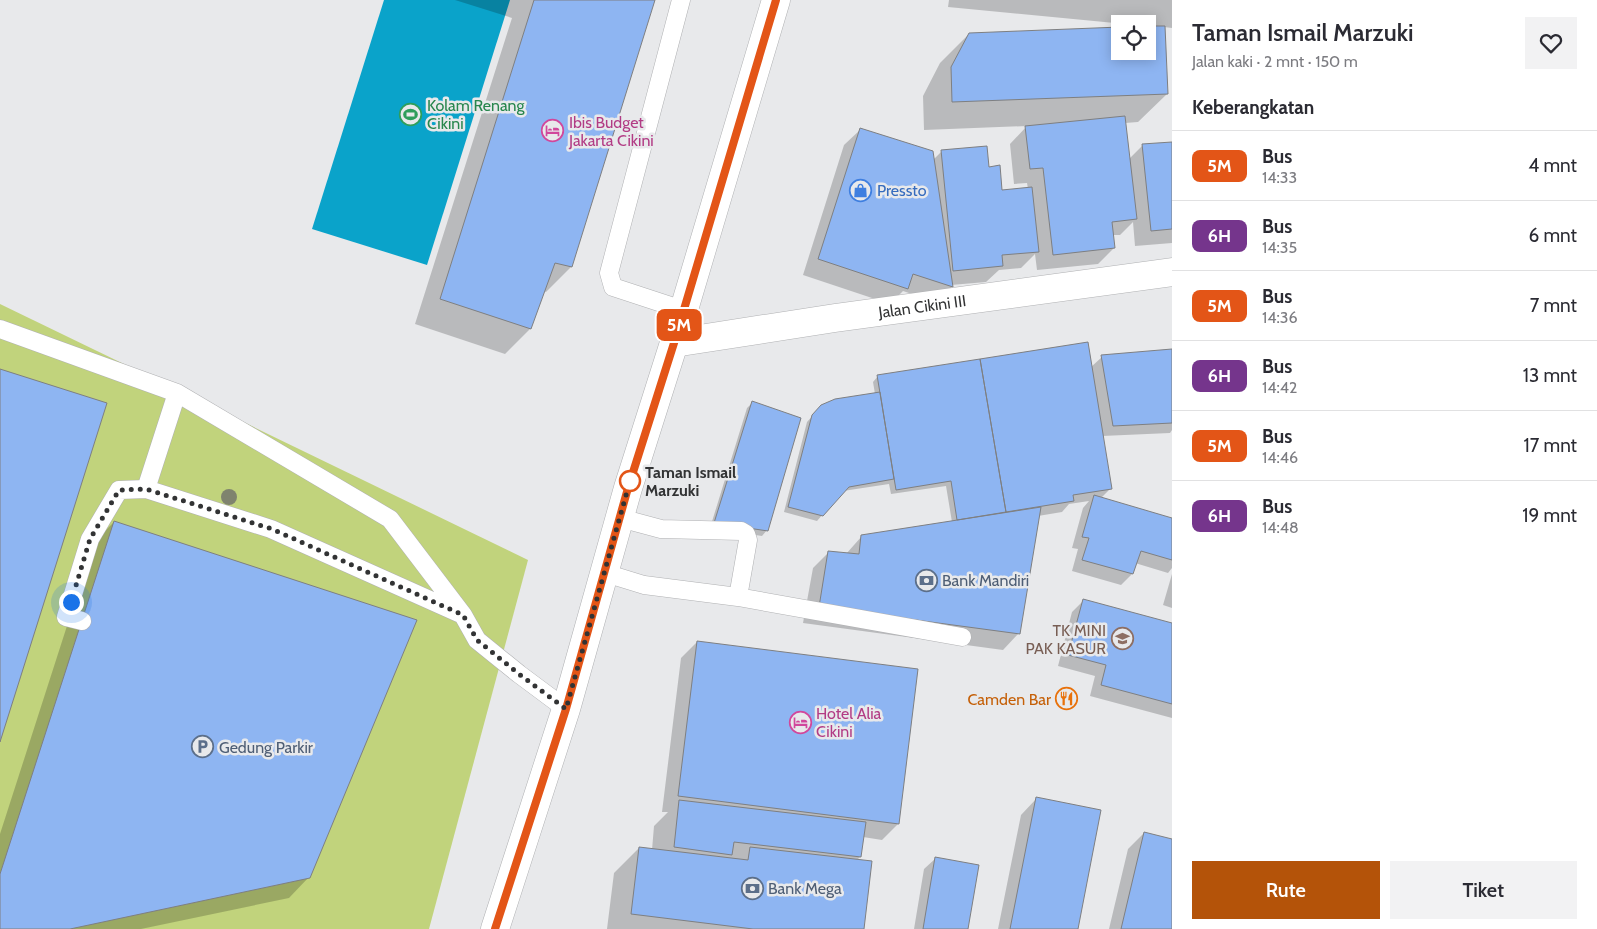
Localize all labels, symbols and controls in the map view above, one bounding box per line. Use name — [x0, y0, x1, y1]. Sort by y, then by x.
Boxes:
map controls — [1111, 15, 1156, 60]
button: locate — [1111, 15, 1156, 60]
button: heart — [1525, 17, 1577, 69]
text: Taman Ismail Marzuki — [1192, 18, 1414, 47]
text: Jalan kaki · 2 mnt · 150 m — [1192, 52, 1358, 71]
place label: Kolam Renang Cikini — [427, 96, 526, 133]
text: Keberangkatan — [1192, 96, 1314, 119]
sports icon: Kolam Renang Cikini — [399, 102, 423, 126]
place label: Ibis Budget Jakarta Cikini — [568, 113, 654, 150]
hotel icon: Ibis Budget Jakarta Cikini — [541, 119, 565, 143]
text: Bus — [1262, 145, 1292, 168]
text: 4 mnt — [1528, 154, 1577, 177]
text: 5M — [1207, 155, 1232, 177]
text: 14:33 — [1262, 168, 1297, 187]
shop icon: Pressto — [849, 178, 873, 202]
place label: Pressto — [877, 181, 927, 200]
text: Bus — [1262, 215, 1292, 238]
text: 6 mnt — [1528, 224, 1577, 247]
text: 6H — [1208, 225, 1231, 247]
text: 14:35 — [1262, 238, 1297, 257]
text: Bus — [1262, 285, 1292, 308]
street label: Jalan Cikini III — [876, 291, 967, 322]
text: 7 mnt — [1530, 294, 1577, 317]
text: 5M — [1207, 295, 1232, 317]
text: 14:36 — [1262, 308, 1298, 327]
line badge: 5M — [656, 309, 702, 341]
text: 5M — [667, 314, 691, 336]
text: Bus — [1262, 355, 1292, 378]
text: 13 mnt — [1523, 364, 1577, 387]
text: 6H — [1208, 365, 1231, 387]
text: 14:42 — [1262, 378, 1297, 397]
text: Bus — [1262, 425, 1292, 448]
text: 17 mnt — [1523, 434, 1577, 457]
text: 5M — [1207, 435, 1232, 457]
text: 14:46 — [1262, 448, 1298, 467]
place label: Taman Ismail Marzuki — [645, 463, 736, 500]
marker: Taman Ismail Marzuki — [619, 470, 641, 492]
text: Bus — [1262, 495, 1292, 518]
text: 19 mnt — [1522, 504, 1577, 527]
text: 6H — [1208, 505, 1231, 527]
text: 14:48 — [1262, 518, 1299, 537]
bank icon: Bank Mandiri — [914, 568, 938, 592]
place label: Bank Mandiri — [942, 571, 1029, 590]
your location — [59, 590, 84, 615]
place label: TK MINI PAK KASUR — [1025, 621, 1106, 658]
school or university icon: TK MINI PAK KASUR — [1110, 627, 1134, 651]
restaurant icon: Camden Bar — [1055, 687, 1079, 711]
place label: Camden Bar — [968, 690, 1052, 709]
place label: Hotel Alia Cikini — [816, 704, 882, 741]
hotel icon: Hotel Alia Cikini — [788, 710, 812, 734]
parking icon: Gedung Parkir — [191, 735, 215, 759]
place label: Gedung Parkir — [219, 738, 314, 757]
button: Rute — [1192, 861, 1380, 919]
button: Tiket — [1390, 861, 1577, 919]
bank icon: Bank Mega — [740, 876, 764, 900]
place label: Bank Mega — [768, 879, 842, 898]

